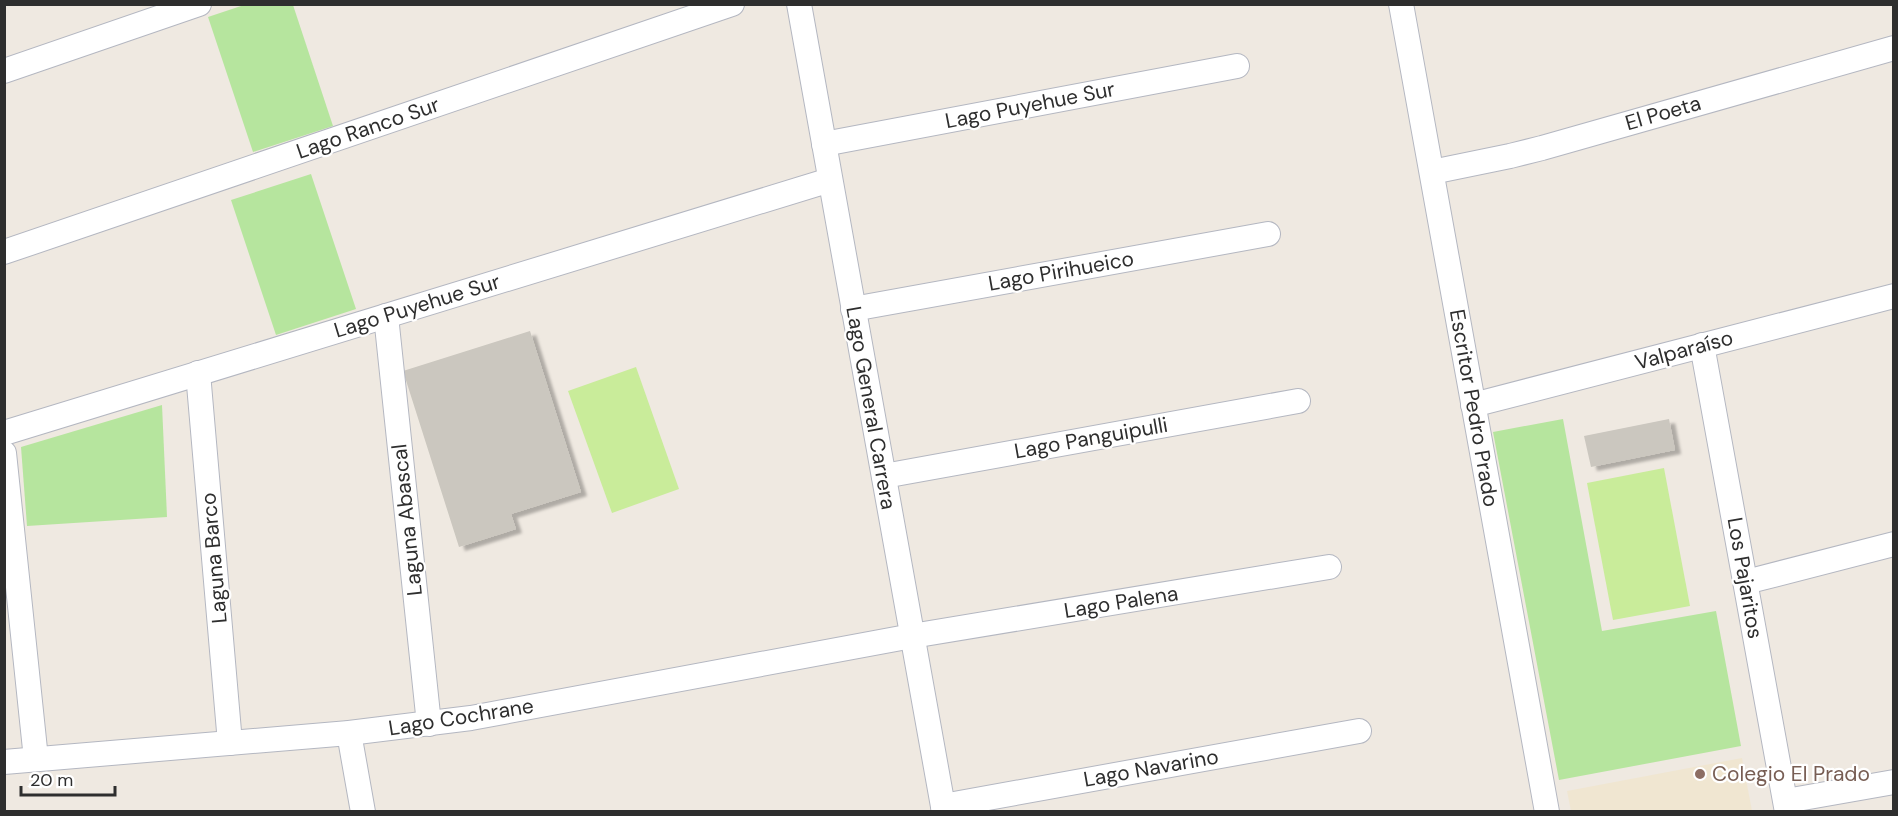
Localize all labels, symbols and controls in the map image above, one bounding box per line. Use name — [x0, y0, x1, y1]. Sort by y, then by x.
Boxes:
street label: Lago Puyehue Sur — [943, 75, 1117, 135]
street label: El Poeta — [1622, 89, 1704, 137]
street label: Lago Ranco Sur — [293, 90, 443, 166]
street label: Lago Pirihueico — [986, 244, 1136, 298]
street label: Lago Puyehue Sur — [331, 267, 504, 345]
street label: Lago General Carrera — [839, 304, 903, 512]
street label: Escritor Pedro Prado — [1443, 307, 1505, 509]
street label: Valparaíso — [1632, 323, 1736, 377]
street label: Lago Panguipulli — [1012, 411, 1170, 465]
street label: Laguna Abascal — [385, 443, 429, 597]
street label: Laguna Barco — [194, 491, 234, 625]
street label: Los Pajaritos — [1721, 515, 1769, 641]
street label: Lago Palena — [1062, 579, 1180, 625]
street label: Lago Cochrane — [386, 692, 536, 742]
street label: Lago Navarino — [1081, 742, 1221, 794]
scale bar — [21, 759, 116, 797]
place label: Colegio El Prado — [1712, 760, 1870, 788]
marker: Colegio El Prado — [1693, 767, 1707, 781]
text: 20 m — [30, 768, 73, 792]

